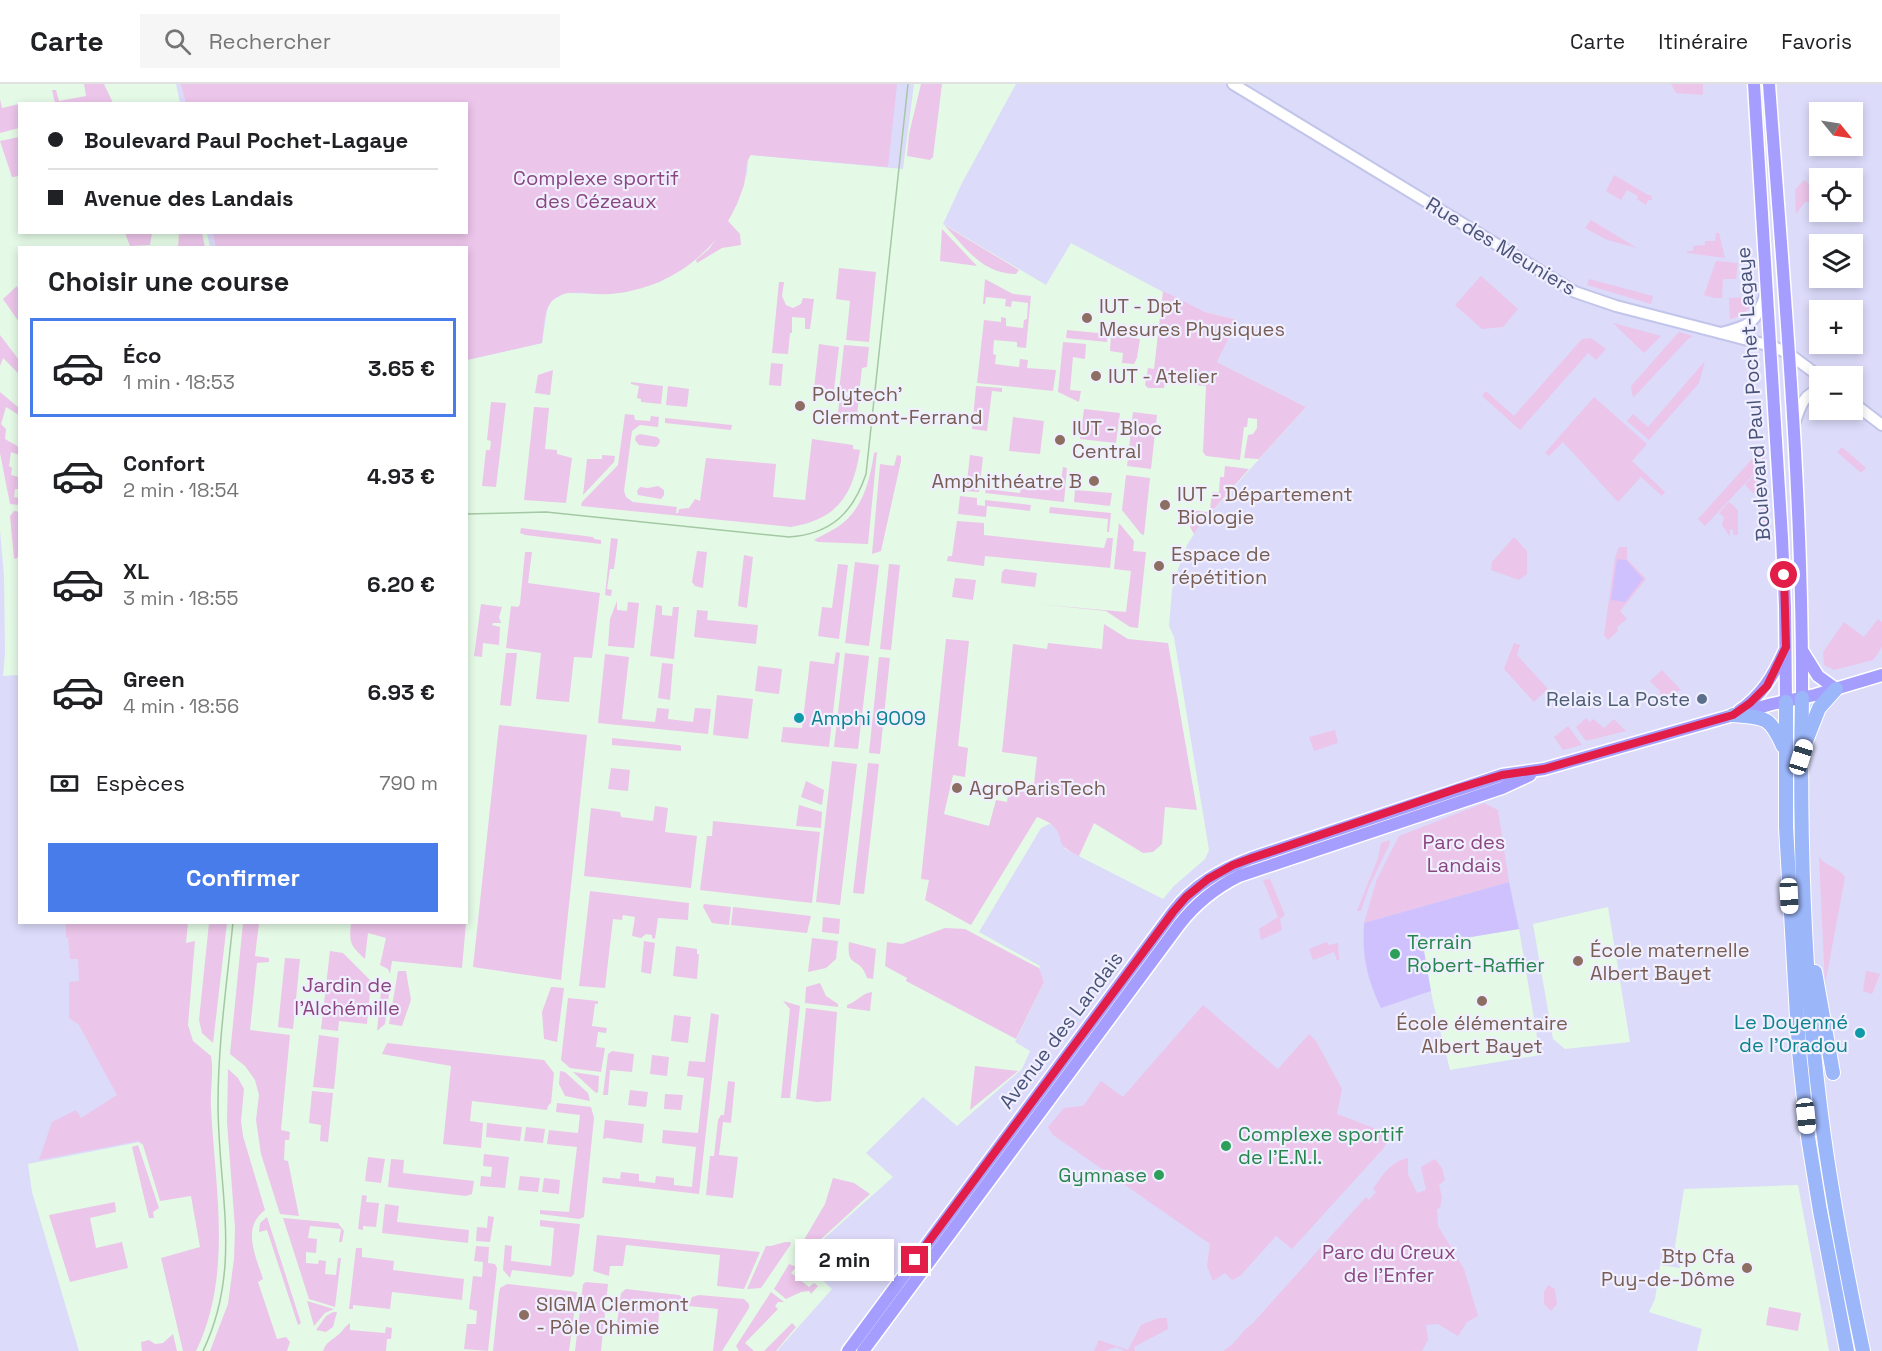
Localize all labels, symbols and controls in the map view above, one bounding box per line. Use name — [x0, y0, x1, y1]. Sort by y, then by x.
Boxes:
search box — [140, 14, 560, 68]
text: Carte — [30, 23, 104, 59]
icon: search — [161, 25, 194, 58]
text: Rechercher — [209, 27, 331, 55]
text: Carte — [1570, 28, 1625, 55]
text: Itinéraire — [1658, 28, 1748, 55]
text: Favoris — [1781, 28, 1852, 55]
north arrow — [1809, 102, 1863, 156]
map controls — [1809, 102, 1863, 420]
text: Boulevard Paul Pochet-Lagaye — [84, 126, 408, 154]
park label: Complexe sportif des Cézeaux — [513, 165, 679, 214]
button: locate — [1809, 168, 1863, 222]
text: Avenue des Landais — [84, 184, 294, 212]
street label: Rue des Meuniers — [1421, 191, 1581, 301]
button: layers — [1809, 234, 1863, 288]
street label: Boulevard Paul Pochet-Lagaye — [1730, 246, 1776, 542]
text: Choisir une course — [48, 264, 289, 299]
place label: IUT - Dpt Mesures Physiques — [1099, 293, 1285, 342]
button: + — [1809, 300, 1863, 354]
marker: IUT - Dpt Mesures Physiques — [1080, 311, 1094, 325]
icon: car — [51, 341, 105, 395]
text: Éco — [123, 341, 162, 369]
text: 3.65 € — [368, 354, 435, 382]
place label: IUT - Atelier — [1108, 363, 1218, 389]
button: − — [1809, 366, 1863, 420]
text: 1 min · 18:53 — [123, 369, 235, 395]
marker: IUT - Atelier — [1089, 369, 1103, 383]
place label: Polytech' Clermont-Ferrand — [812, 381, 983, 430]
marker: Polytech' Clermont-Ferrand — [793, 399, 807, 413]
place label: IUT - Bloc Central — [1072, 415, 1162, 464]
marker: IUT - Bloc Central — [1053, 433, 1067, 447]
icon: car — [51, 449, 105, 503]
text: Confort — [123, 449, 205, 477]
text: 4.93 € — [367, 462, 435, 490]
place label: Amphithéatre B — [931, 468, 1082, 494]
marker: Amphithéatre B — [1087, 474, 1101, 488]
text: 2 min · 18:54 — [123, 477, 239, 503]
place label: IUT - Département Biologie — [1177, 481, 1353, 530]
marker: IUT - Département Biologie — [1158, 498, 1172, 512]
place label: Espace de répétition — [1171, 541, 1271, 590]
icon: car — [51, 557, 105, 611]
text: XL — [123, 557, 149, 585]
marker: Espace de répétition — [1152, 559, 1166, 573]
route start — [1770, 561, 1797, 588]
text: 6.20 € — [367, 570, 435, 598]
text: 3 min · 18:55 — [123, 585, 238, 611]
icon: car — [51, 665, 105, 719]
text: Green — [123, 665, 185, 693]
text: 6.93 € — [367, 678, 435, 706]
place label: Relais La Poste — [1546, 686, 1690, 712]
marker: Relais La Poste — [1695, 692, 1709, 706]
text: 4 min · 18:56 — [123, 693, 239, 719]
place label: Amphi 9009 — [811, 705, 926, 731]
marker: Amphi 9009 — [792, 711, 806, 725]
car — [1787, 737, 1815, 777]
icon: cash — [48, 767, 81, 800]
text: Espèces — [96, 769, 185, 797]
text: 790 m — [379, 770, 438, 796]
place label: AgroParisTech — [969, 775, 1106, 801]
marker: AgroParisTech — [950, 781, 964, 795]
park label: Parc des Landais — [1423, 829, 1505, 878]
button: Confirmer — [48, 843, 438, 912]
car — [1779, 878, 1799, 914]
place label: Terrain Robert-Raffier — [1407, 929, 1545, 978]
place label: École maternelle Albert Bayet — [1590, 937, 1750, 986]
street label: Avenue des Landais — [993, 946, 1129, 1114]
marker: Terrain Robert-Raffier — [1388, 947, 1402, 961]
marker: École maternelle Albert Bayet — [1571, 954, 1585, 968]
park label: Jardin de l'Alchémille — [294, 972, 400, 1021]
marker: École élémentaire Albert Bayet — [1475, 994, 1489, 1008]
place label: Le Doyenné de l'Oradou — [1734, 1009, 1848, 1058]
place label: École élémentaire Albert Bayet — [1396, 1010, 1568, 1059]
marker: Le Doyenné de l'Oradou — [1853, 1026, 1867, 1040]
car — [1795, 1097, 1817, 1135]
place label: Complexe sportif de l'E.N.I. — [1238, 1121, 1404, 1170]
marker: Complexe sportif de l'E.N.I. — [1219, 1139, 1233, 1153]
place label: Gymnase — [1058, 1162, 1147, 1188]
marker: Gymnase — [1152, 1168, 1166, 1182]
callout: 2 min — [795, 1239, 894, 1281]
park label: Parc du Creux de l'Enfer — [1322, 1239, 1456, 1288]
place label: Btp Cfa Puy-de-Dôme — [1601, 1243, 1735, 1292]
route end — [901, 1246, 928, 1273]
text: 2 min — [819, 1247, 870, 1273]
marker: Btp Cfa Puy-de-Dôme — [1740, 1261, 1754, 1275]
place label: SIGMA Clermont - Pôle Chimie — [536, 1291, 689, 1340]
marker: SIGMA Clermont - Pôle Chimie — [517, 1308, 531, 1322]

